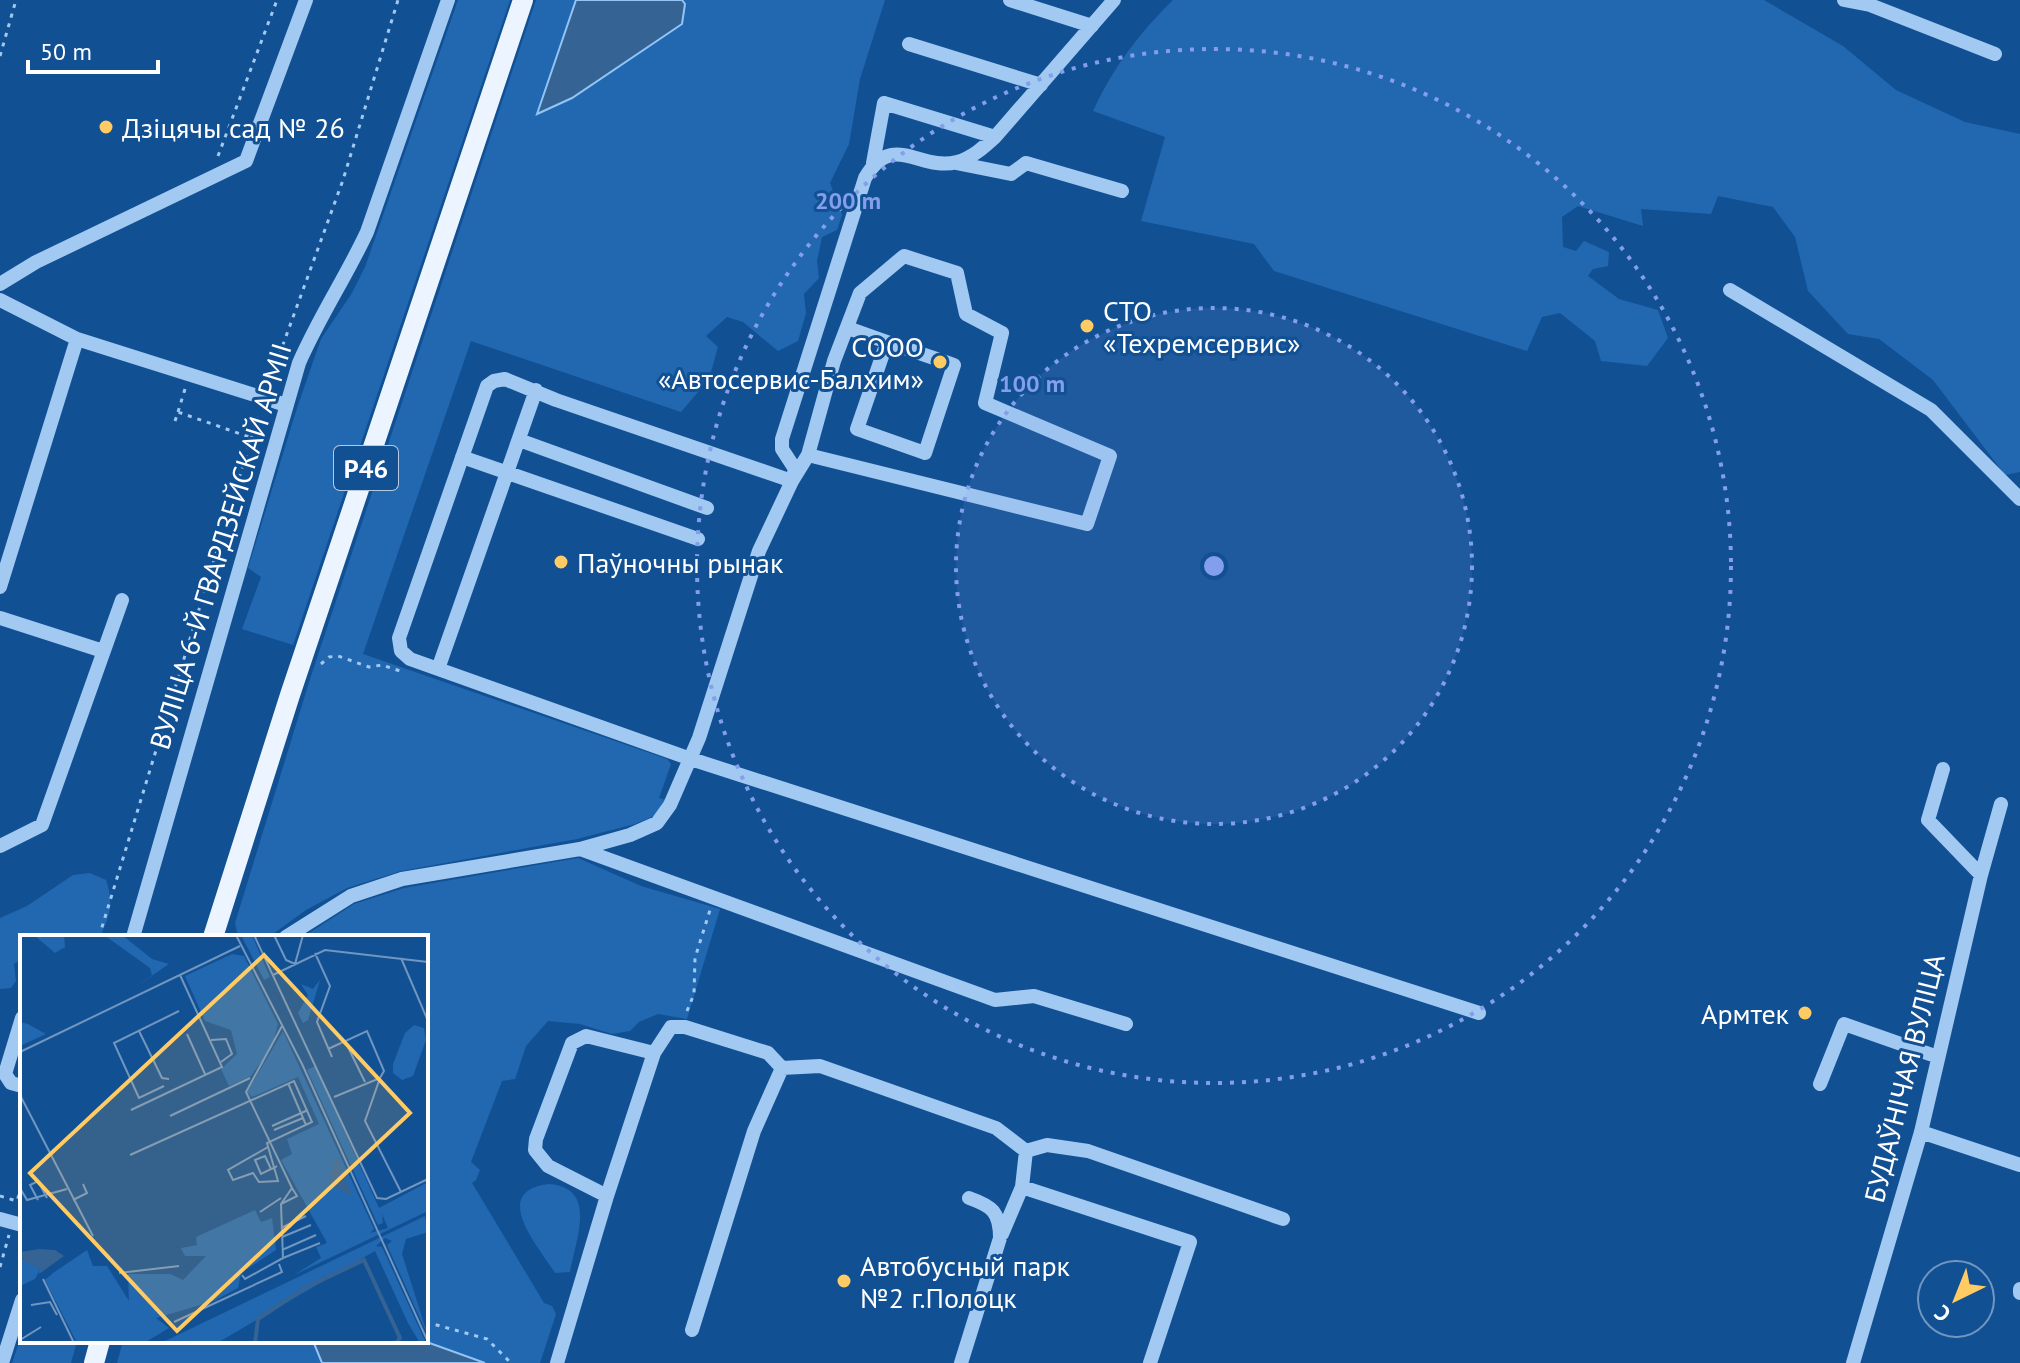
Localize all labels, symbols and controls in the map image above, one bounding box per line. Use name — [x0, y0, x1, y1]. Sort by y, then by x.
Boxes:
scale bar — [28, 24, 158, 74]
text: 50 m — [40, 36, 92, 67]
place label: Дзіцячы сад № 26 — [122, 109, 345, 146]
marker: Дзіцячы сад № 26 — [97, 118, 115, 136]
text: 200 m — [815, 185, 881, 216]
place label: СТО «Техремсервис» — [1103, 292, 1300, 361]
marker: СТО «Техремсервис» — [1078, 317, 1096, 335]
place label: СООО «Автосервис-Балхим» — [658, 328, 924, 397]
street label: ВУЛІЦА 6-Й ГВАРДЗЕЙСКАЙ АРМІІ — [140, 338, 300, 754]
marker: СООО «Автосервис-Балхим» — [931, 353, 949, 371]
text: 100 m — [999, 368, 1065, 399]
road number: Р46 — [334, 446, 398, 490]
place label: Паўночны рынак — [577, 544, 784, 581]
centre of rings — [1200, 552, 1228, 580]
marker: Паўночны рынак — [552, 553, 570, 571]
inset map — [20, 935, 428, 1343]
street label: БУДАЎНІЧАЯ ВУЛІЦА — [1855, 949, 1953, 1206]
place label: Армтек — [1701, 995, 1790, 1032]
marker: Армтек — [1796, 1004, 1814, 1022]
place label: Автобусный парк №2 г.Полоцк — [860, 1247, 1071, 1316]
north arrow — [1916, 1259, 1996, 1339]
marker: Автобусный парк №2 г.Полоцк — [835, 1272, 853, 1290]
text: С — [1928, 1299, 1956, 1328]

